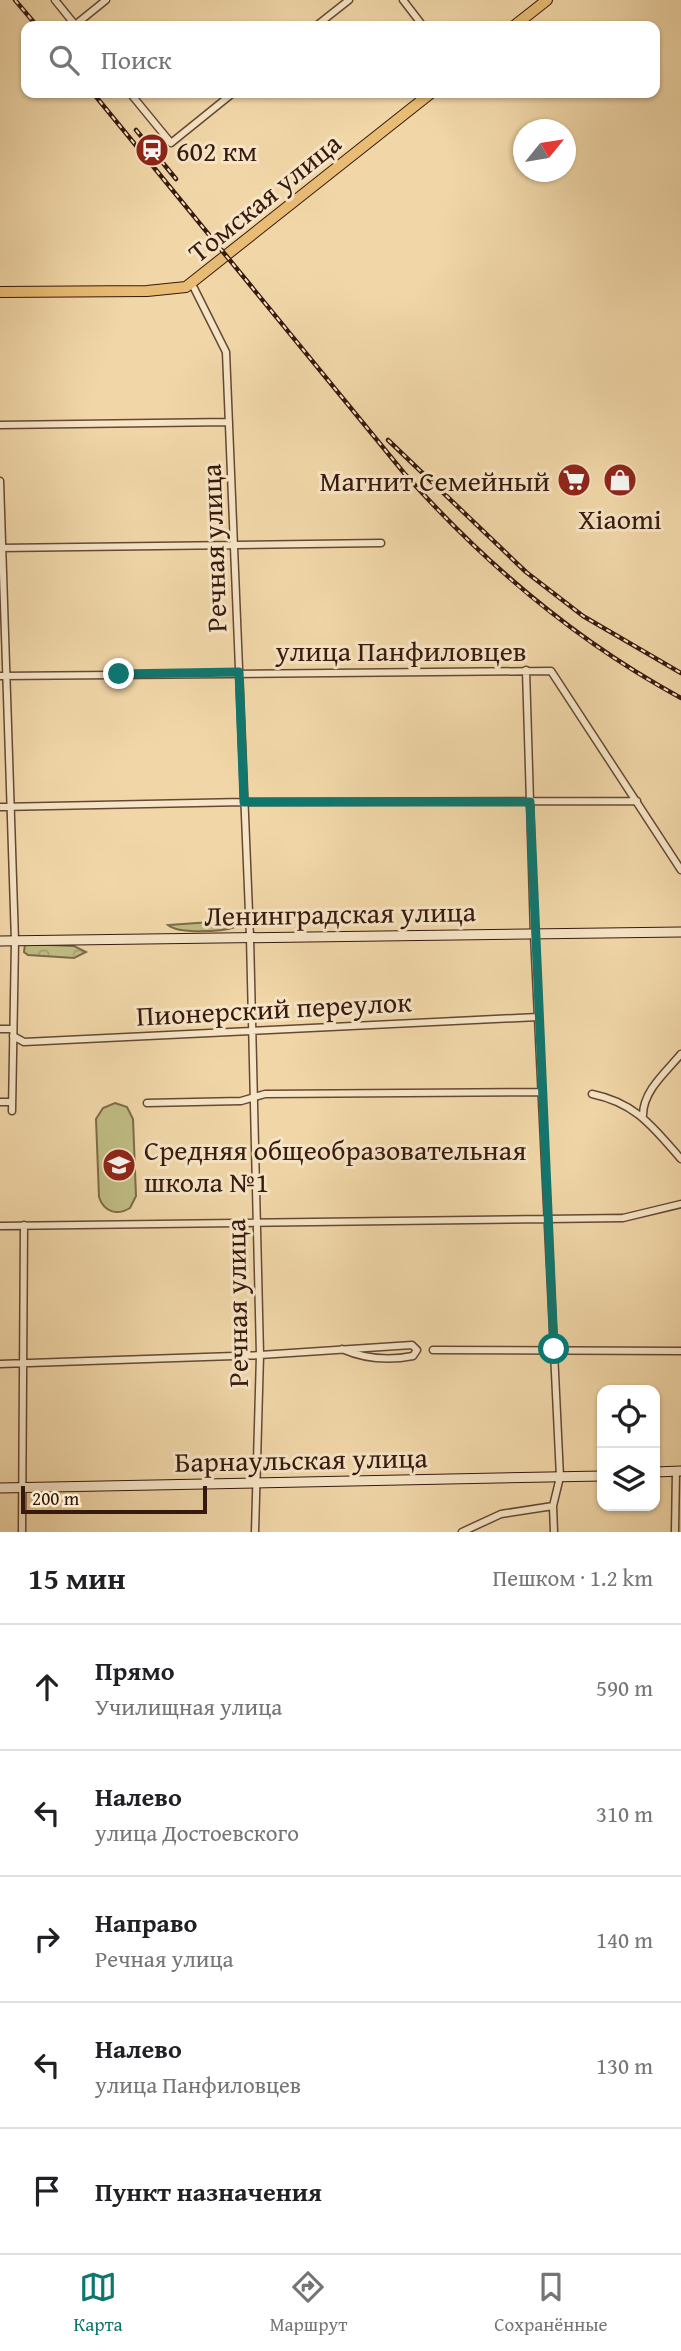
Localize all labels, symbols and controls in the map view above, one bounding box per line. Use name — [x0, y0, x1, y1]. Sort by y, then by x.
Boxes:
search box — [21, 21, 660, 98]
text: Поиск — [101, 40, 172, 79]
icon: search — [45, 41, 83, 79]
north arrow — [513, 119, 576, 182]
street label: Томская улица — [179, 122, 350, 272]
place label: 602 км — [176, 130, 257, 171]
station icon: 602 км — [133, 131, 171, 169]
place label: Магнит Семейный — [320, 460, 550, 501]
supermarket icon: Магнит Семейный — [555, 461, 593, 499]
shop icon: Xiaomi — [601, 461, 639, 499]
street label: Речная улица — [190, 462, 236, 633]
place label: Xiaomi — [578, 498, 662, 539]
street label: улица Панфиловцев — [275, 630, 526, 671]
route end — [103, 658, 134, 689]
street label: Ленинградская улица — [204, 890, 477, 936]
street label: Пионерский переулок — [135, 980, 413, 1036]
place label: Средняя общеобразовательная школа №1 — [144, 1129, 526, 1202]
school or university icon: Средняя общеобразовательная школа №1 — [100, 1146, 138, 1184]
street label: Речная улица — [214, 1218, 258, 1388]
route start — [538, 1333, 569, 1364]
map controls — [597, 1385, 660, 1511]
button: locate — [597, 1385, 660, 1448]
street label: Барнаульская улица — [174, 1436, 429, 1482]
button: layers — [597, 1448, 660, 1511]
scale bar — [21, 1483, 206, 1515]
text: 200 m — [32, 1484, 79, 1512]
text: 15 мин — [28, 1556, 126, 1600]
text: Пешком · 1.2 km — [493, 1561, 653, 1594]
text: Прямо — [95, 1651, 175, 1690]
icon: ahead — [28, 1668, 66, 1706]
text: 590 m — [596, 1671, 653, 1704]
text: Училищная улица — [95, 1690, 282, 1723]
text: Налево — [95, 1777, 182, 1816]
icon: left — [28, 1794, 66, 1832]
text: 310 m — [596, 1797, 653, 1830]
text: улица Достоевского — [95, 1816, 299, 1849]
text: Направо — [95, 1903, 197, 1942]
icon: right — [28, 1920, 66, 1958]
text: 140 m — [596, 1923, 653, 1956]
text: Речная улица — [95, 1942, 234, 1975]
text: Налево — [95, 2029, 182, 2068]
icon: left — [28, 2046, 66, 2084]
text: 130 m — [596, 2049, 653, 2082]
text: улица Панфиловцев — [95, 2068, 301, 2101]
icon: arrive — [28, 2172, 66, 2210]
text: Пункт назначения — [95, 2172, 322, 2211]
tab: Карта — [73, 2268, 123, 2338]
tab: Маршрут — [270, 2268, 347, 2338]
tab: Сохранённые — [494, 2268, 607, 2338]

